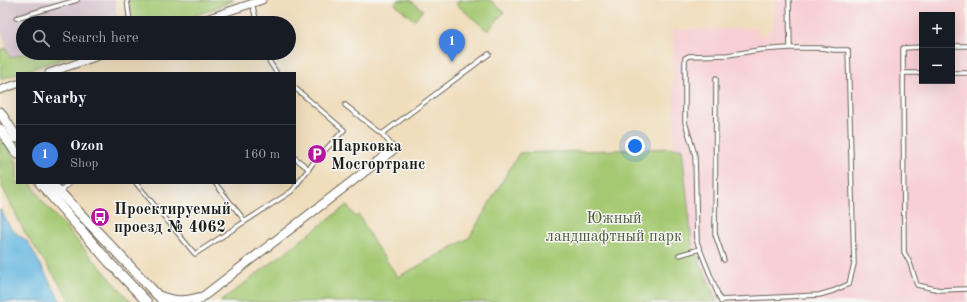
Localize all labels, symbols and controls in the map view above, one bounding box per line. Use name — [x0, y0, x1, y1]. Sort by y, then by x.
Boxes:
map controls — [919, 12, 955, 84]
button: + — [919, 12, 955, 48]
search box — [16, 16, 296, 60]
icon: search — [30, 27, 52, 49]
pin: 1 — [439, 29, 465, 62]
text: Search here — [62, 31, 139, 46]
button: − — [919, 48, 955, 84]
text: Nearby — [32, 90, 87, 107]
your location — [625, 136, 645, 156]
text: Ozon — [70, 139, 103, 154]
place label: Парковка Мосгортранс — [331, 139, 426, 173]
parking icon: Парковка Мосгортранс — [306, 143, 328, 165]
text: 1 — [41, 148, 49, 161]
text: 160 m — [243, 148, 280, 161]
text: Shop — [70, 157, 98, 170]
place label: Проектируемый проезд № 4062 — [114, 202, 231, 236]
bus stop icon: Проектируемый проезд № 4062 — [89, 206, 111, 228]
park label: Южный ландшафтный парк — [546, 211, 682, 245]

